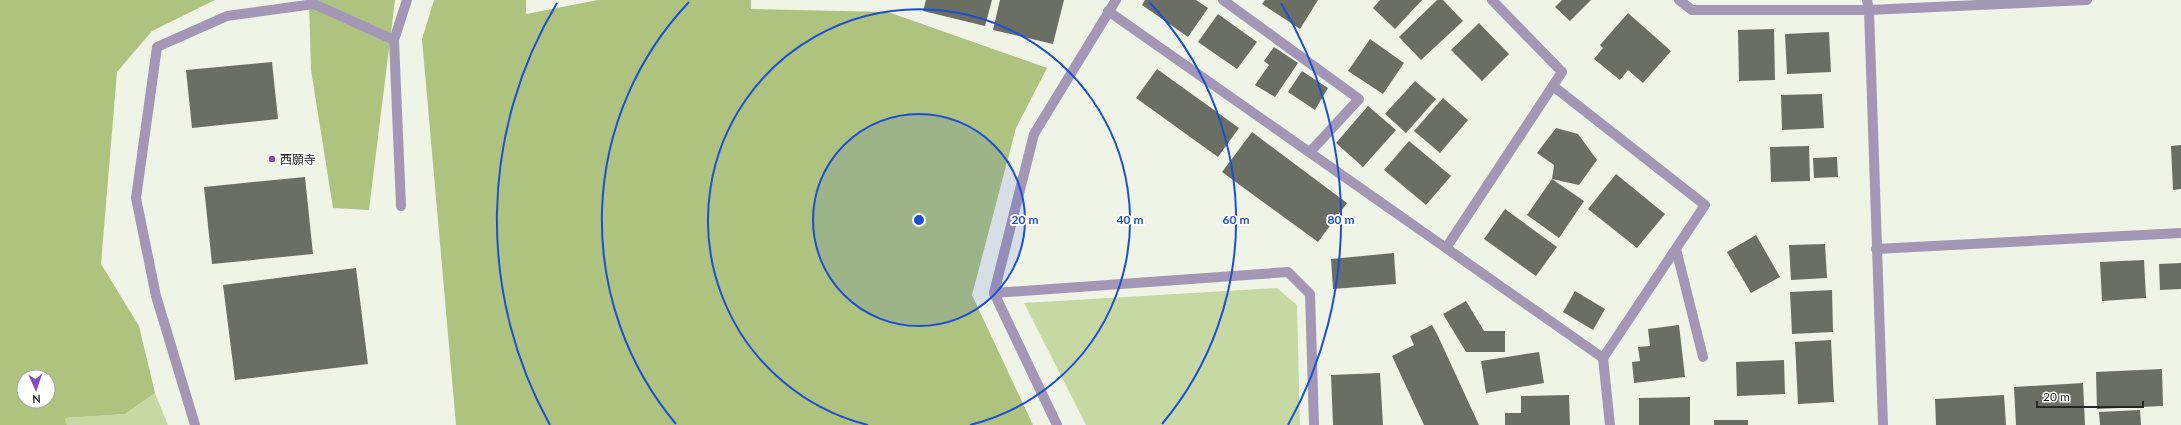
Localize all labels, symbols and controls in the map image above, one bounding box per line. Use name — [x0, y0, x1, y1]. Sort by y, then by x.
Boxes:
place label: 西願寺 — [280, 152, 316, 167]
marker: 西願寺 — [267, 154, 277, 164]
text: 20 m — [1012, 212, 1038, 227]
text: 40 m — [1117, 212, 1143, 227]
text: 60 m — [1223, 212, 1249, 227]
text: 80 m — [1328, 212, 1354, 227]
centre of rings — [912, 213, 926, 227]
north arrow — [16, 369, 56, 409]
scale bar — [2037, 383, 2143, 409]
text: 20 m — [2043, 389, 2070, 404]
text: N — [32, 393, 41, 406]

